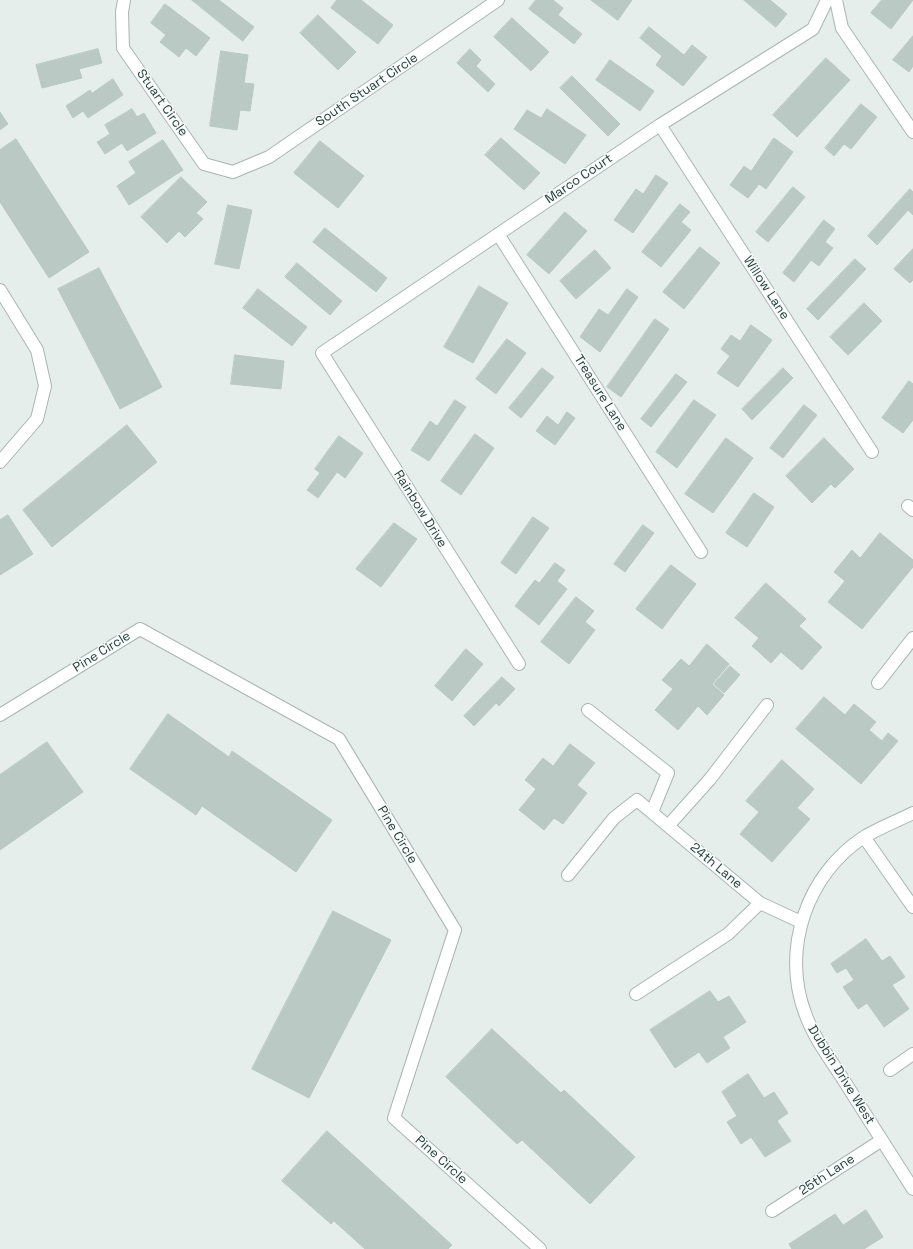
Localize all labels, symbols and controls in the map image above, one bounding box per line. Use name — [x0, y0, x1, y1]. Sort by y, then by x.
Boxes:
street label: South Stuart Circle — [313, 50, 421, 130]
street label: Stuart Circle — [133, 66, 191, 140]
street label: Marco Court — [542, 151, 616, 207]
street label: Willow Lane — [740, 253, 792, 323]
street label: Treasure Lane — [570, 352, 630, 434]
street label: Rainbow Drive — [390, 468, 450, 550]
street label: Pine Circle — [70, 628, 134, 676]
street label: Pine Circle — [374, 803, 420, 867]
street label: 24th Lane — [687, 840, 745, 892]
street label: Dubbin Drive West — [804, 1023, 878, 1127]
street label: Pine Circle — [412, 1133, 470, 1187]
street label: 25th Lane — [796, 1151, 858, 1199]

